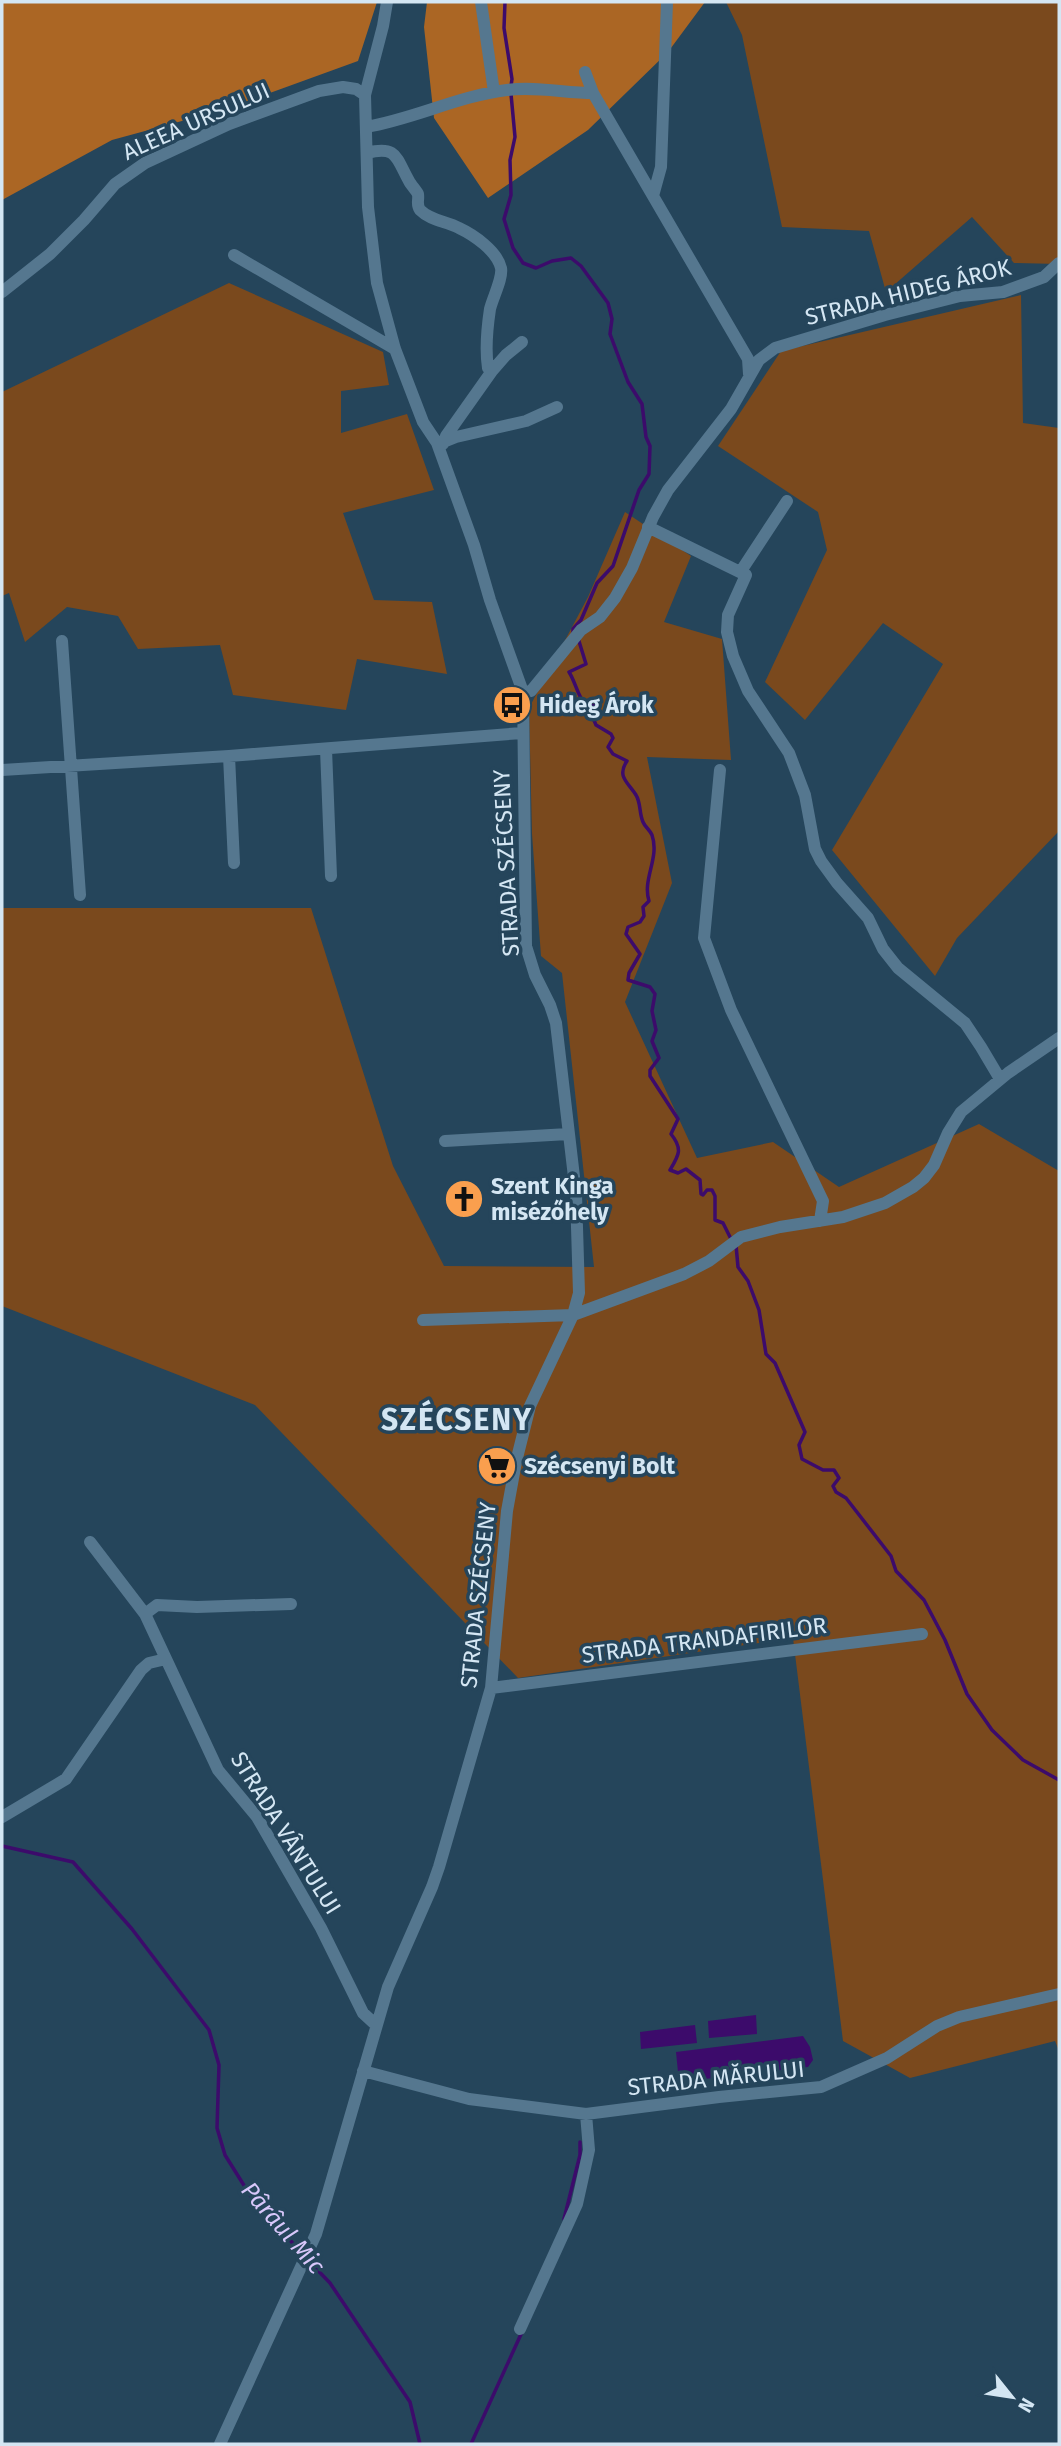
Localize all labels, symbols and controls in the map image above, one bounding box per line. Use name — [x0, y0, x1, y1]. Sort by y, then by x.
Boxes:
street label: ALEEA URSULUI — [118, 76, 274, 166]
street label: STRADA HIDEG ÁROK — [802, 252, 1014, 331]
bus stop icon: Hideg Árok — [491, 684, 533, 726]
place label: Hideg Árok — [539, 690, 654, 719]
street label: STRADA SZÉCSENY — [486, 769, 525, 957]
place label: Szent Kinga misézőhely — [491, 1172, 614, 1226]
church icon: Szent Kinga misézőhely — [443, 1178, 485, 1220]
district label: SZÉCSENY — [381, 1399, 533, 1438]
supermarket icon: Szécsenyi Bolt — [476, 1445, 518, 1487]
place label: Szécsenyi Bolt — [524, 1452, 676, 1480]
street label: STRADA SZÉCSENY — [453, 1500, 502, 1689]
street label: STRADA TRANDAFIRILOR — [580, 1611, 828, 1669]
street label: STRADA VÂNTULUI — [225, 1747, 347, 1919]
street label: STRADA MĂRULUI — [626, 2055, 806, 2101]
water label: Pârâul Mic — [236, 2176, 331, 2280]
north arrow — [977, 2362, 1047, 2432]
text: N — [1013, 2394, 1039, 2416]

